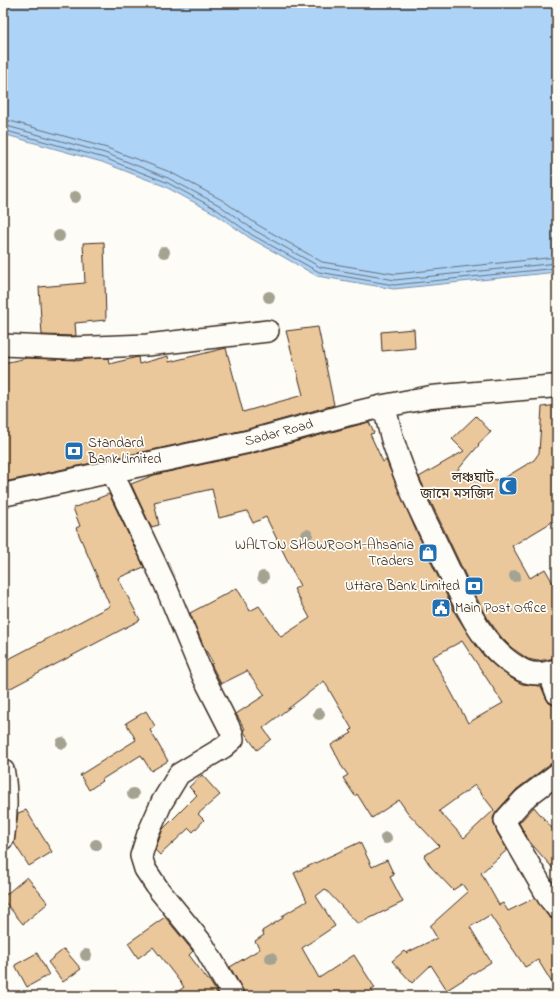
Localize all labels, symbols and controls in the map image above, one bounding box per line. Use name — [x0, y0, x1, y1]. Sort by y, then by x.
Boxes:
street label: Sadar Road — [242, 414, 316, 452]
place label: Standard Bank Limited — [87, 433, 162, 470]
bank icon: Standard Bank Limited — [63, 440, 85, 462]
place label: লঞ্চঘাট জামে মসজিদ — [419, 468, 494, 505]
mosque icon: লঞ্চঘাট জামে মসজিদ — [497, 475, 519, 497]
place label: WALTON SHOWROOM-Ahsania Traders — [235, 535, 414, 572]
shop icon: WALTON SHOWROOM-Ahsania Traders — [417, 542, 439, 564]
bank icon: Uttara Bank Limited — [463, 575, 485, 597]
place label: Uttara Bank Limited — [345, 576, 460, 597]
public building icon: Main Post Office — [430, 597, 452, 619]
place label: Main Post Office — [455, 598, 547, 619]

